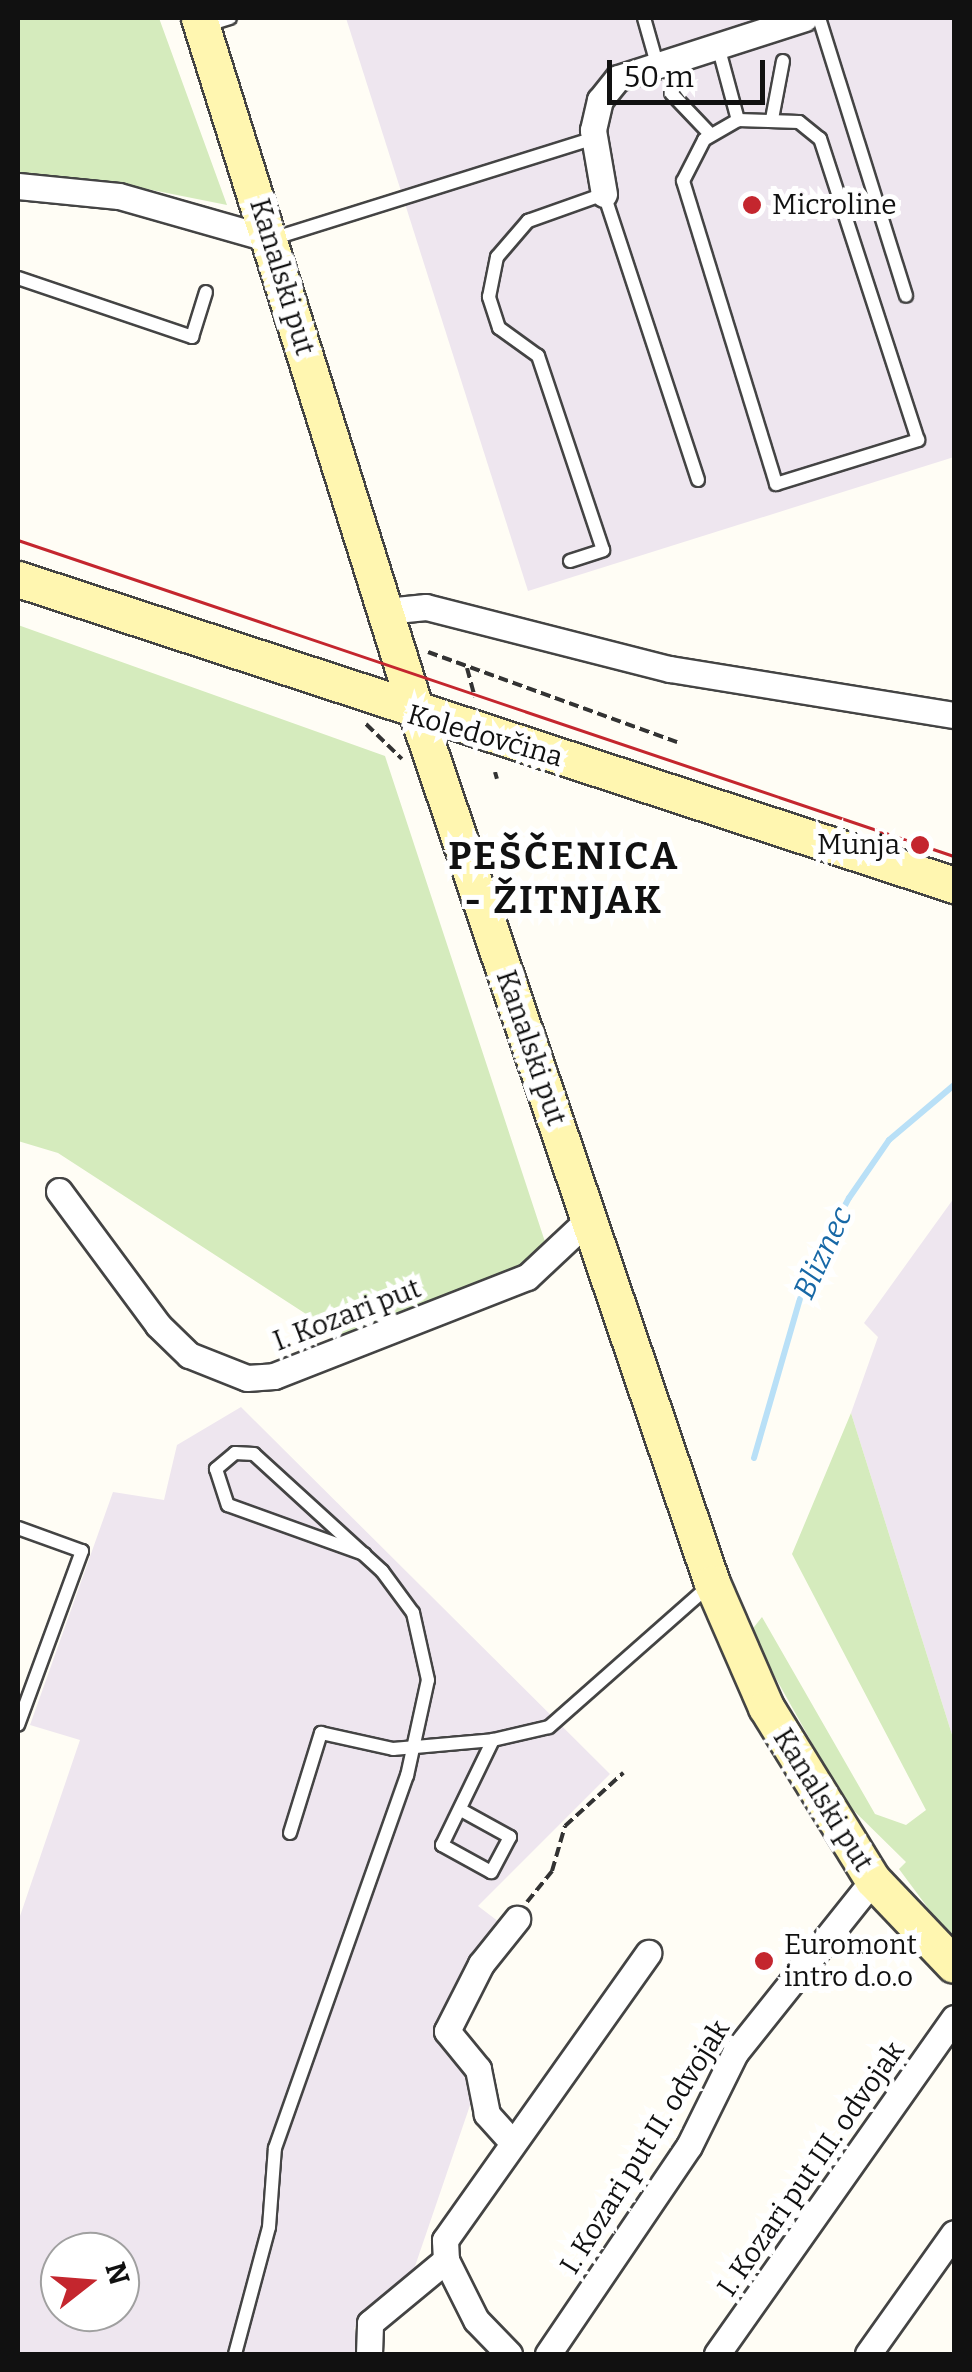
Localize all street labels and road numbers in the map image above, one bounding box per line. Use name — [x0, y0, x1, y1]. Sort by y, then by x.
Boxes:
street label: Kanalski put — [242, 195, 322, 359]
street label: Koledovčina — [404, 698, 566, 774]
street label: Kanalski put — [489, 966, 573, 1130]
street label: I. Kozari put — [269, 1272, 425, 1358]
street label: Kanalski put — [766, 1722, 880, 1878]
street label: I. Kozari put II. odvojak — [553, 2014, 737, 2280]
street label: I. Kozari put III. odvojak — [710, 2035, 912, 2303]

